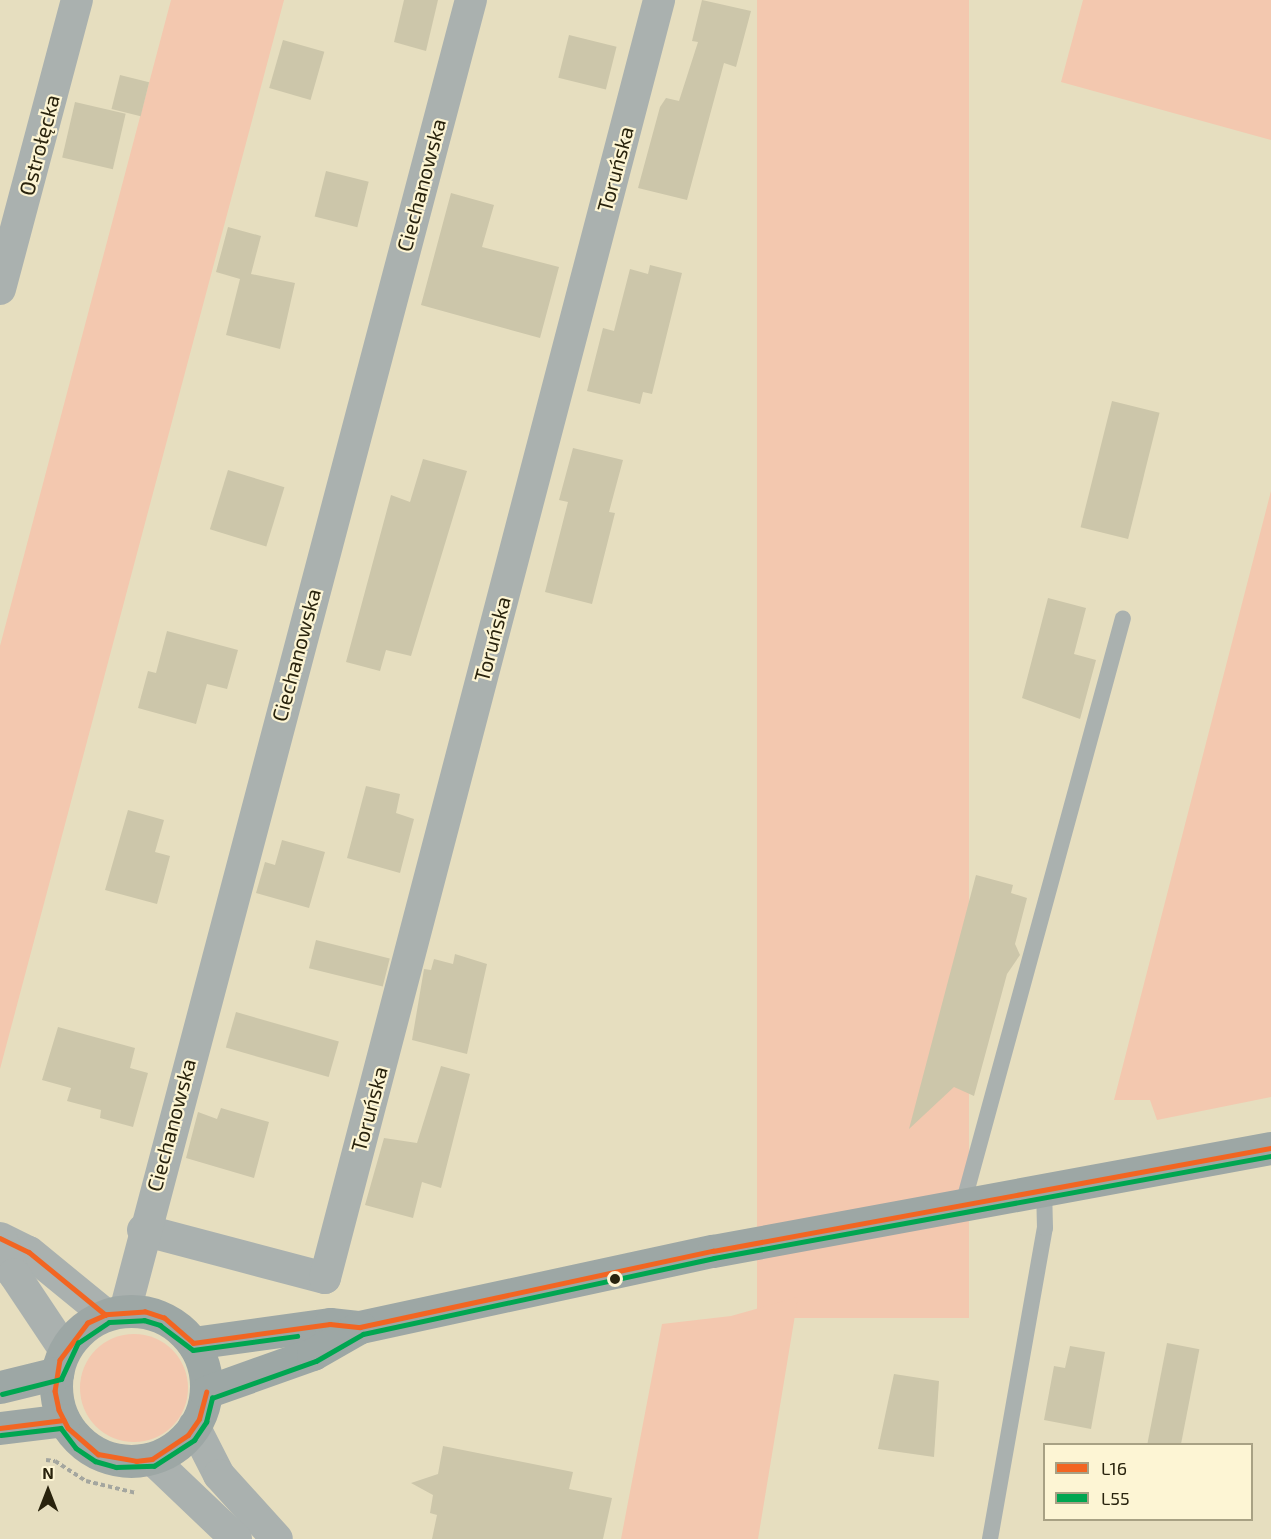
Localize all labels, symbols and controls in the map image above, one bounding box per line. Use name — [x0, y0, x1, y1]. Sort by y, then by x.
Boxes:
street label: Ostrołęcka — [13, 92, 65, 198]
street label: Ciechanowska — [391, 116, 451, 254]
street label: Toruńska — [592, 124, 638, 214]
street label: Ciechanowska — [266, 586, 326, 724]
street label: Toruńska — [469, 594, 515, 684]
street label: Ciechanowska — [141, 1056, 201, 1194]
street label: Toruńska — [346, 1064, 392, 1154]
unlabelled marker — [609, 1273, 621, 1285]
legend — [1043, 1443, 1253, 1521]
text: L16 — [1101, 1457, 1127, 1479]
north arrow — [18, 1461, 78, 1521]
text: N — [42, 1463, 54, 1482]
text: L55 — [1101, 1487, 1130, 1509]

